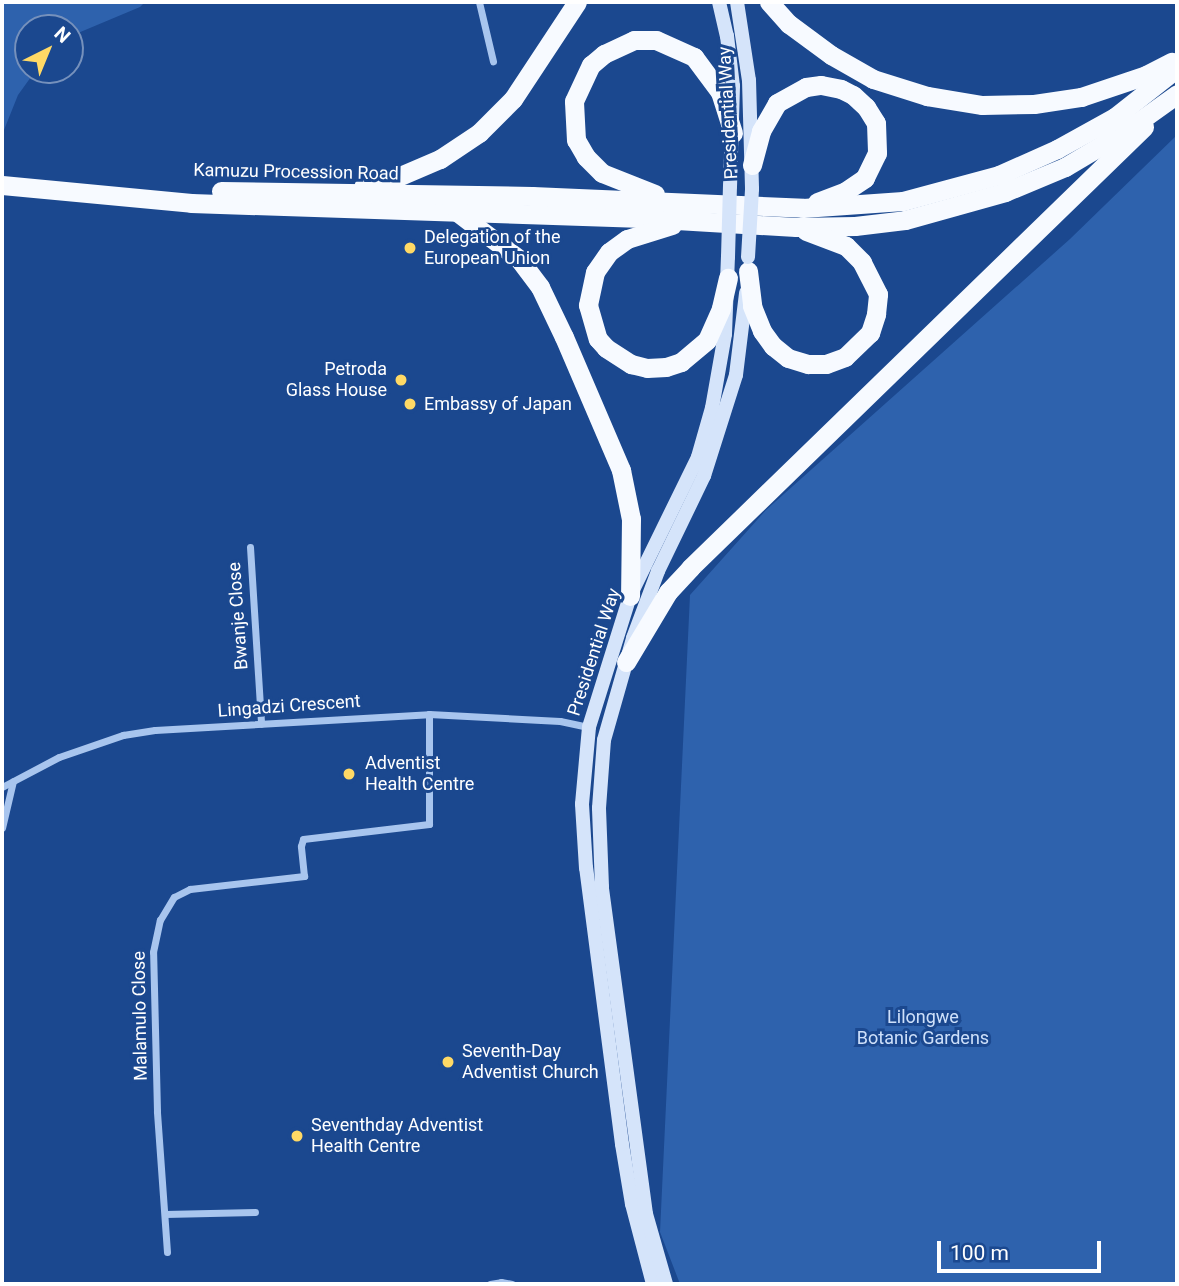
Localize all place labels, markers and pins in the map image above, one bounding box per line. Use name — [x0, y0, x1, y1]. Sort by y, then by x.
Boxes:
place label: Delegation of the European Union — [424, 227, 560, 270]
marker: Delegation of the European Union — [402, 240, 418, 256]
place label: Petroda Glass House — [286, 359, 387, 402]
marker: Petroda Glass House — [393, 372, 409, 388]
place label: Embassy of Japan — [424, 393, 572, 415]
marker: Embassy of Japan — [402, 396, 418, 412]
place label: Adventist Health Centre — [365, 753, 474, 796]
marker: Adventist Health Centre — [339, 764, 359, 784]
place label: Seventh-Day Adventist Church — [462, 1041, 599, 1084]
marker: Seventh-Day Adventist Church — [440, 1054, 456, 1070]
place label: Seventhday Adventist Health Centre — [311, 1115, 483, 1158]
marker: Seventhday Adventist Health Centre — [289, 1128, 305, 1144]

